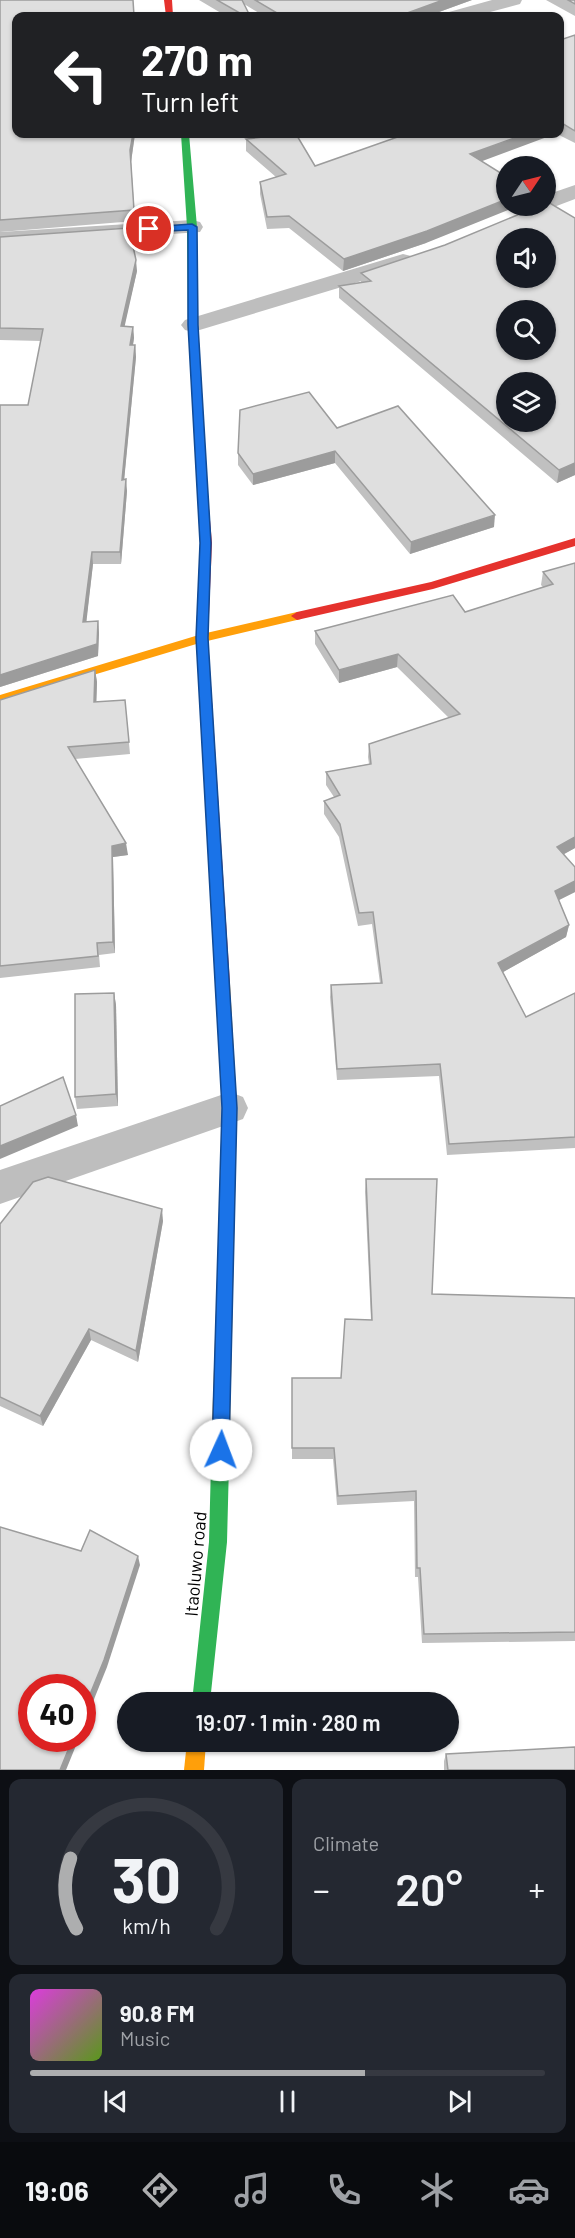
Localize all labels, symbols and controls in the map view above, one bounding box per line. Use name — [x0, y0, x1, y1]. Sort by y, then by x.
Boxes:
text: 270 m — [141, 34, 253, 84]
icon: left — [42, 36, 120, 114]
text: Turn left — [141, 85, 239, 117]
north arrow — [496, 156, 556, 216]
map controls — [496, 156, 556, 432]
pin — [123, 203, 174, 254]
icon: arrive — [132, 212, 165, 245]
button: sound — [496, 228, 556, 288]
button: search — [496, 300, 556, 360]
button: layers — [496, 372, 556, 432]
position arrow — [189, 1418, 253, 1482]
street label: Itaoluwo road — [179, 1510, 211, 1617]
speed limit sign: 40 — [18, 1674, 96, 1752]
text: 19:07 · 1 min · 280 m — [196, 1709, 380, 1735]
text: Climate — [313, 1831, 379, 1855]
text: 30 — [111, 1841, 181, 1915]
text: 20° — [395, 1861, 463, 1915]
text: − — [313, 1869, 330, 1909]
text: + — [529, 1869, 545, 1909]
text: km/h — [122, 1913, 170, 1938]
text: 90.8 FM — [120, 2000, 195, 2026]
text: Music — [120, 2026, 170, 2050]
icon: previous — [99, 2085, 132, 2118]
icon: pause — [271, 2085, 304, 2118]
icon: next — [443, 2085, 476, 2118]
icon: directions — [139, 2169, 181, 2211]
icon: music — [231, 2169, 273, 2211]
icon: phone — [323, 2169, 365, 2211]
icon: climate — [416, 2169, 458, 2211]
icon: car — [508, 2169, 550, 2211]
text: 19:06 — [25, 2174, 89, 2206]

